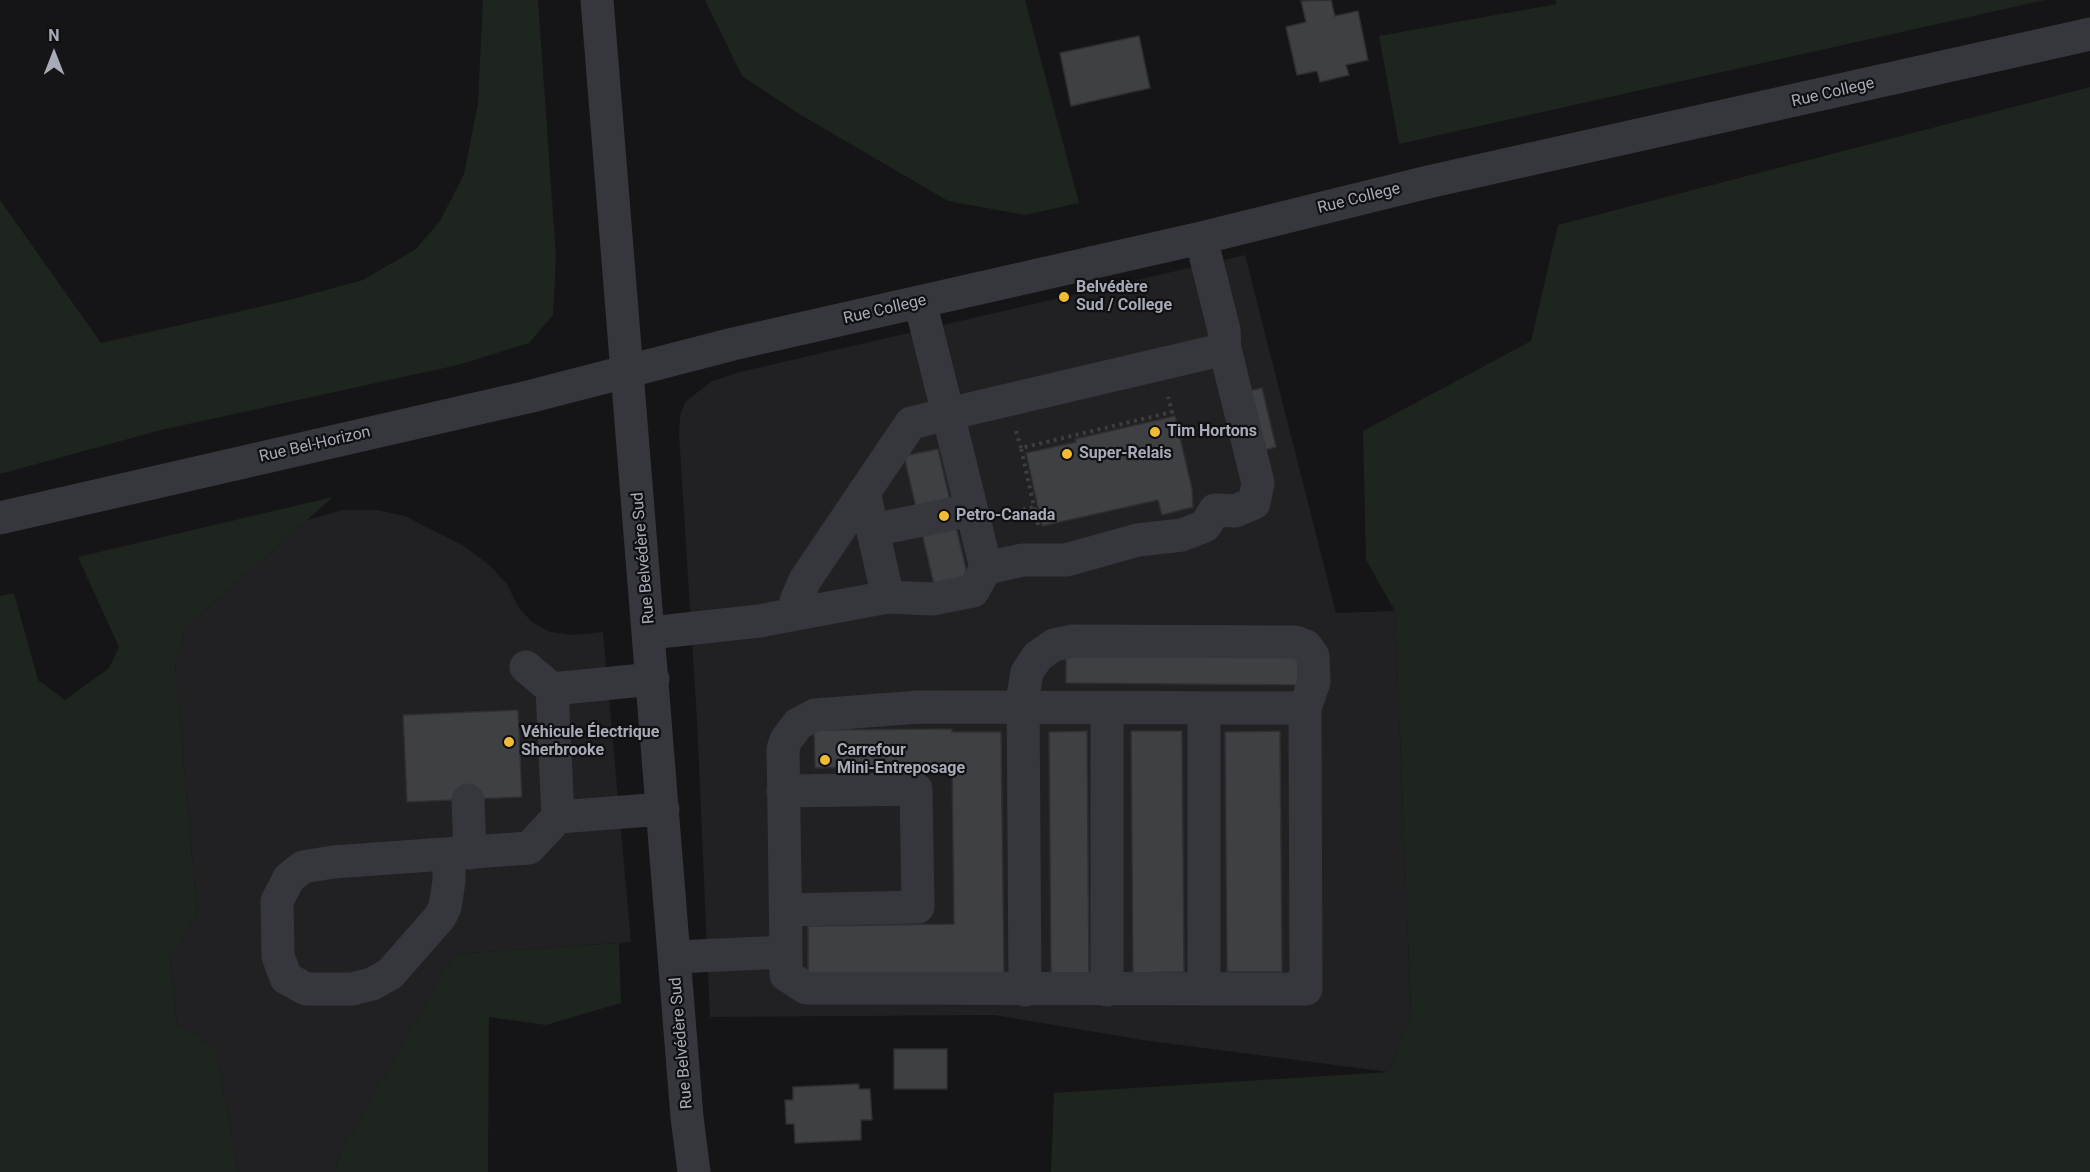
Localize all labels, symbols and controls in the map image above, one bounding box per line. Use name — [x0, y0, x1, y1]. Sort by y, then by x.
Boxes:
north arrow — [24, 24, 84, 84]
text: N — [48, 26, 60, 45]
street label: Rue College — [1790, 74, 1876, 112]
street label: Rue College — [1316, 179, 1402, 219]
place label: Belvédère Sud / College — [1076, 278, 1172, 316]
marker: Belvédère Sud / College — [1057, 290, 1071, 304]
street label: Rue College — [842, 291, 928, 329]
place label: Tim Hortons — [1167, 422, 1257, 442]
street label: Rue Bel-Horizon — [258, 423, 372, 467]
marker: Tim Hortons — [1148, 425, 1162, 439]
place label: Super-Relais — [1079, 444, 1172, 464]
marker: Super-Relais — [1060, 447, 1074, 461]
street label: Rue Belvédère Sud — [629, 491, 659, 625]
place label: Petro-Canada — [956, 506, 1055, 526]
marker: Petro-Canada — [937, 509, 951, 523]
place label: Véhicule Électrique Sherbrooke — [521, 723, 659, 761]
marker: Véhicule Électrique Sherbrooke — [502, 735, 516, 749]
place label: Carrefour Mini-Entreposage — [837, 741, 965, 779]
marker: Carrefour Mini-Entreposage — [818, 753, 832, 767]
street label: Rue Belvédère Sud — [667, 976, 697, 1110]

